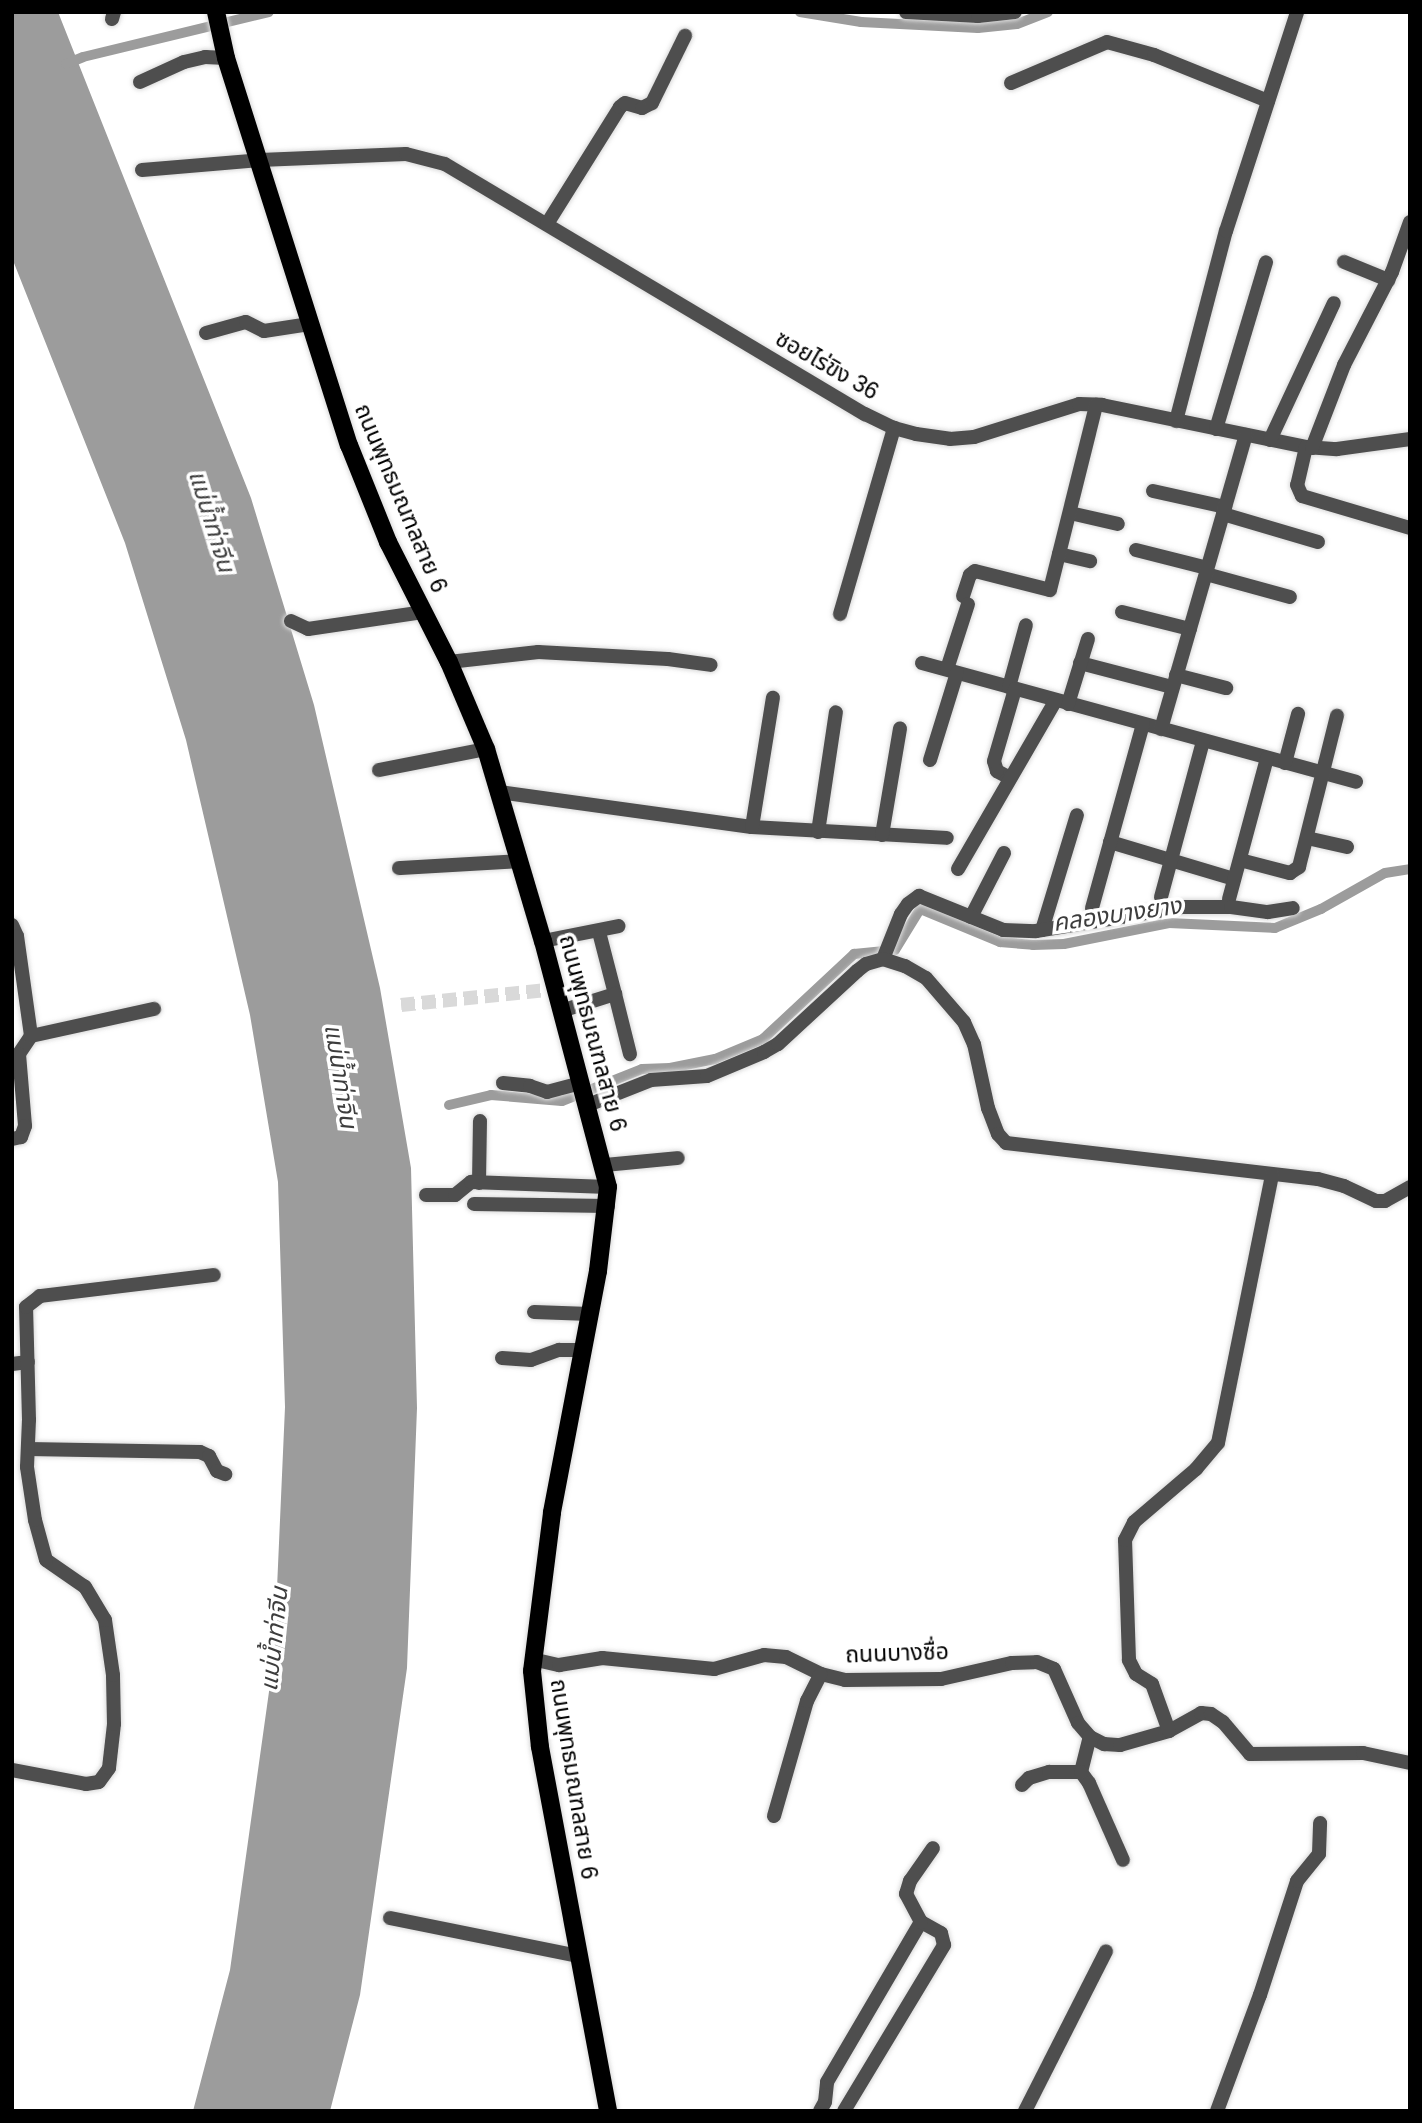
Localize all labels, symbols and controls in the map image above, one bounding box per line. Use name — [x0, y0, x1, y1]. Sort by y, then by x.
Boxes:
street label: ซอยไร่ขิง 36 — [771, 324, 883, 406]
street label: ถนนพุทธมณฑลสาย 6 — [349, 399, 453, 597]
water label: แม่น้ำท่าจีน — [183, 467, 241, 575]
water label: คลองบางยาง — [1051, 891, 1183, 937]
street label: ถนนพุทธมณฑลสาย 6 — [553, 932, 633, 1134]
water label: แม่น้ำท่าจีน — [319, 1022, 363, 1130]
water label: แม่น้ำท่าจีน — [254, 1585, 294, 1693]
street label: ถนนบางซื่อ — [845, 1637, 949, 1669]
street label: ถนนพุทธมณฑลสาย 6 — [545, 1677, 603, 1881]

